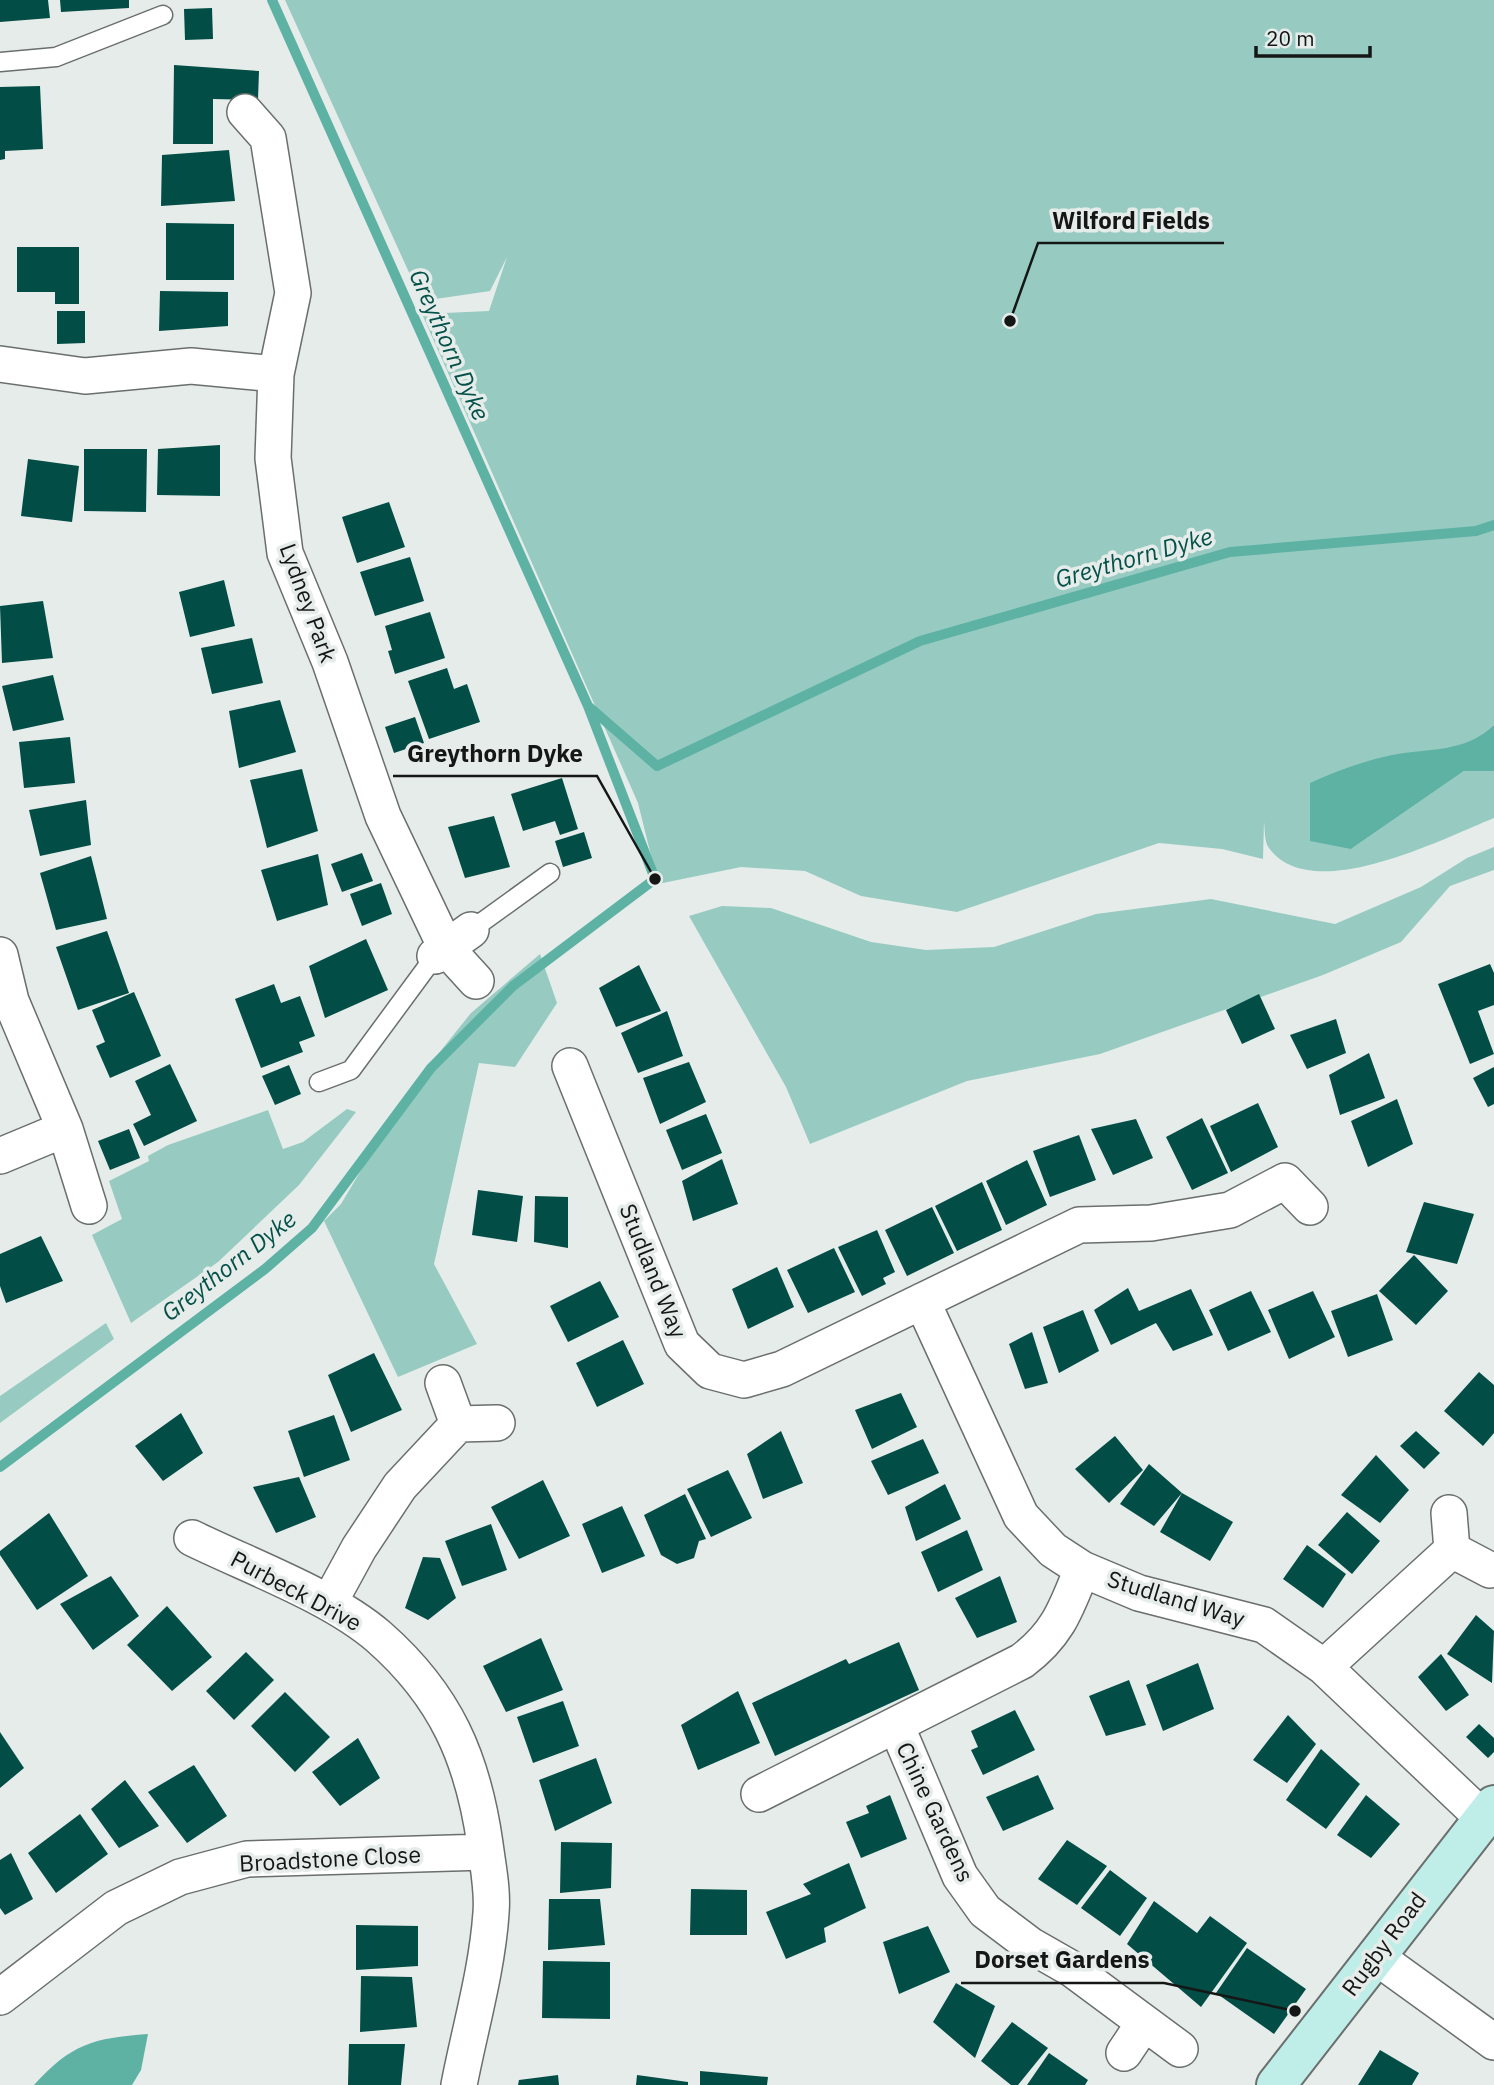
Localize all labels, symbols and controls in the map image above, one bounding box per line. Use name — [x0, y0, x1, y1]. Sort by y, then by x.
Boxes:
scale bar — [1256, 14, 1370, 58]
text: 20 m — [1266, 24, 1315, 52]
callout: Wilford Fields — [1038, 198, 1224, 243]
text: Wilford Fields — [1052, 204, 1210, 236]
water label: Greythorn Dyke — [402, 264, 498, 425]
water label: Greythorn Dyke — [1051, 519, 1216, 595]
street label: Lydney Park — [274, 539, 344, 666]
callout: Greythorn Dyke — [393, 731, 597, 776]
text: Greythorn Dyke — [407, 737, 583, 769]
street label: Studland Way — [613, 1199, 695, 1343]
water label: Greythorn Dyke — [155, 1203, 302, 1328]
street label: Purbeck Drive — [226, 1543, 367, 1637]
street label: Studland Way — [1104, 1563, 1249, 1633]
street label: Chine Gardens — [890, 1737, 981, 1886]
street label: Broadstone Close — [238, 1838, 422, 1878]
street label: Rugby Road — [1334, 1885, 1432, 2002]
callout: Dorset Gardens — [961, 1938, 1164, 1983]
text: Dorset Gardens — [974, 1943, 1150, 1975]

